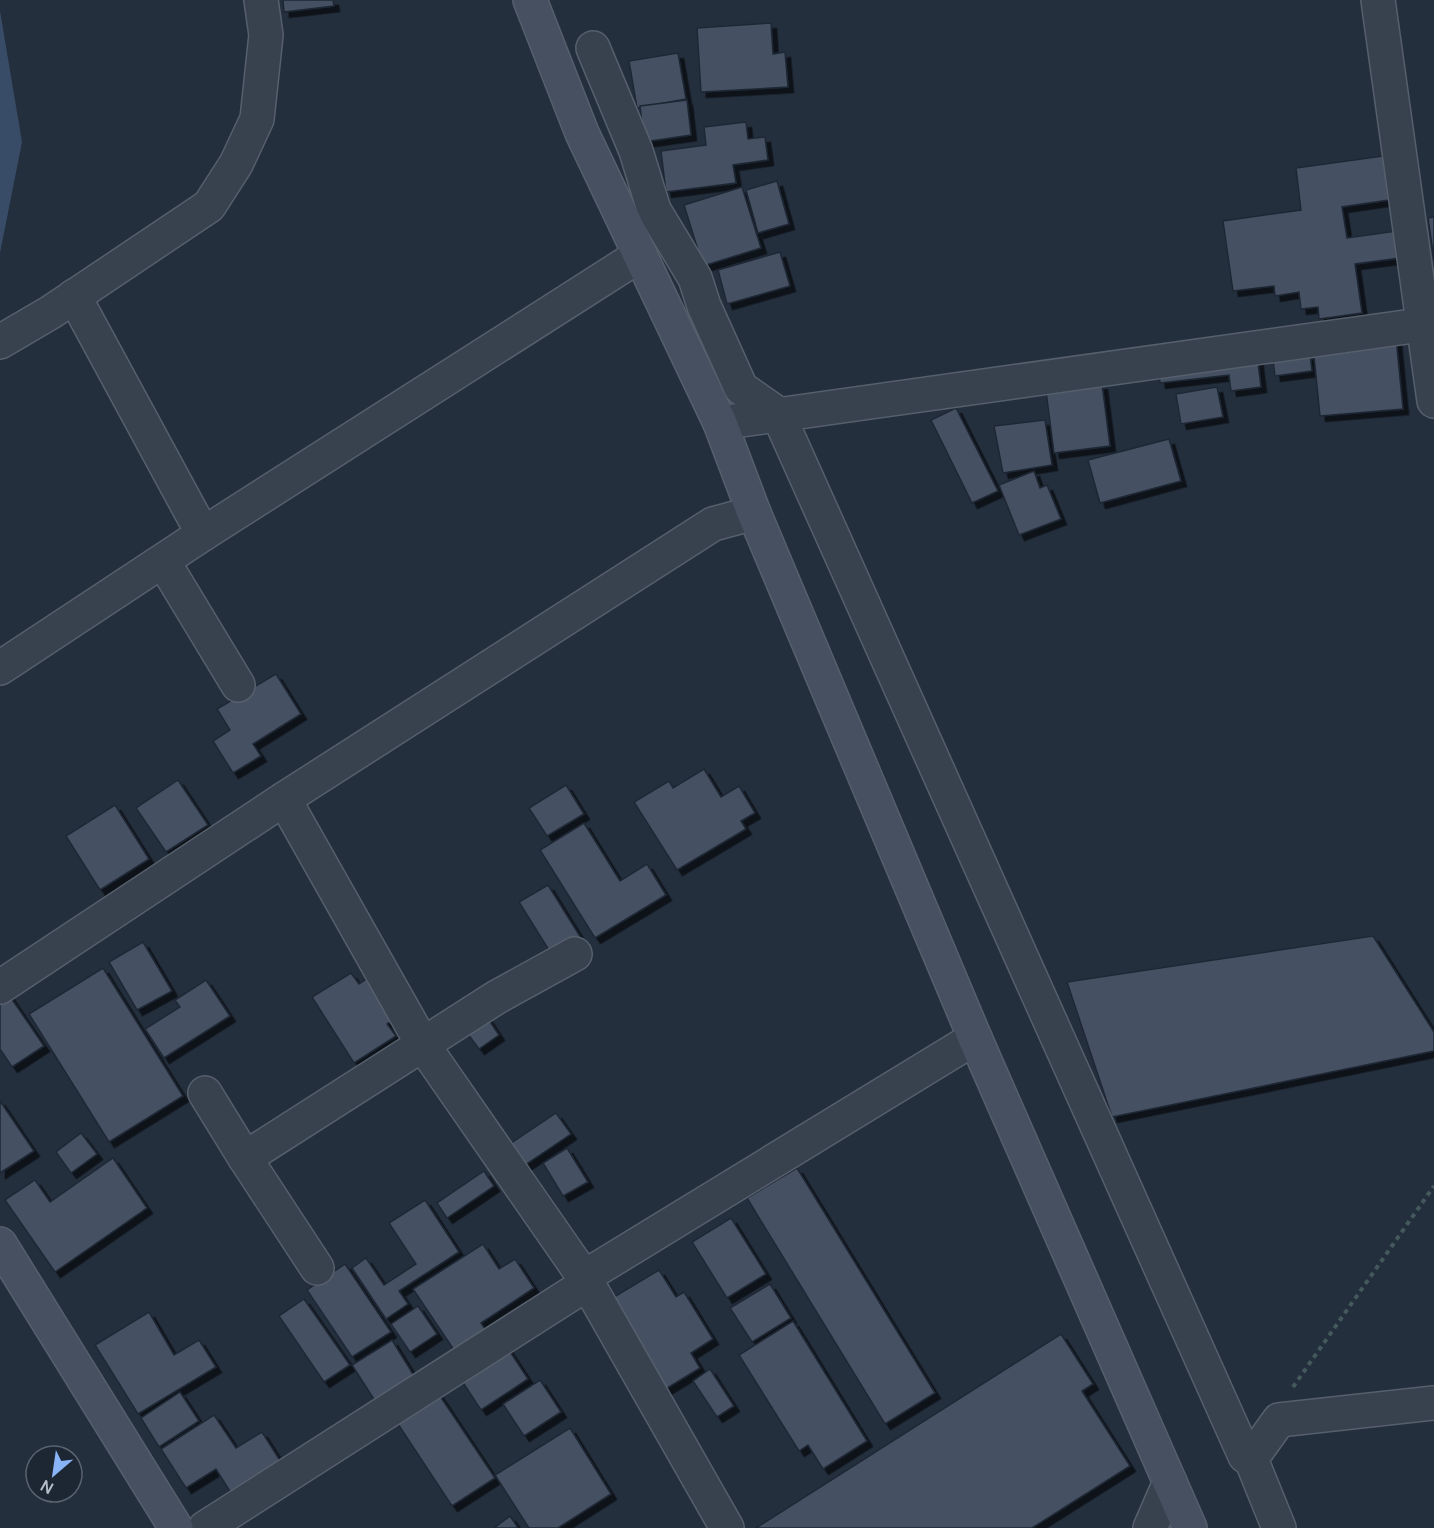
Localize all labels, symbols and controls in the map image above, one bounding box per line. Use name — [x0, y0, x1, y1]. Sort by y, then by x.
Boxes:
north arrow — [24, 1444, 84, 1504]
text: N — [36, 1475, 57, 1500]

